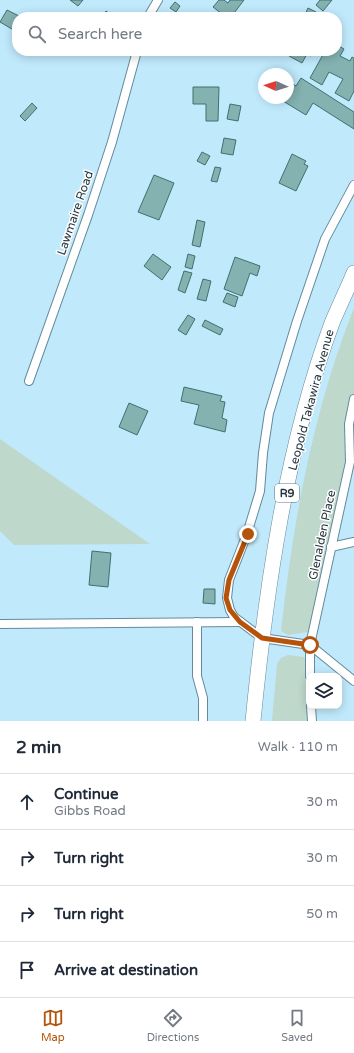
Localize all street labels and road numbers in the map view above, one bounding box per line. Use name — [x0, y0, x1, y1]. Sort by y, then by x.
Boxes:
street label: Lawmaire Road — [54, 169, 96, 257]
street label: Leopold Takawira Avenue — [285, 328, 337, 472]
road number: R9 — [275, 484, 299, 502]
street label: Glenalden Place — [306, 489, 338, 581]

